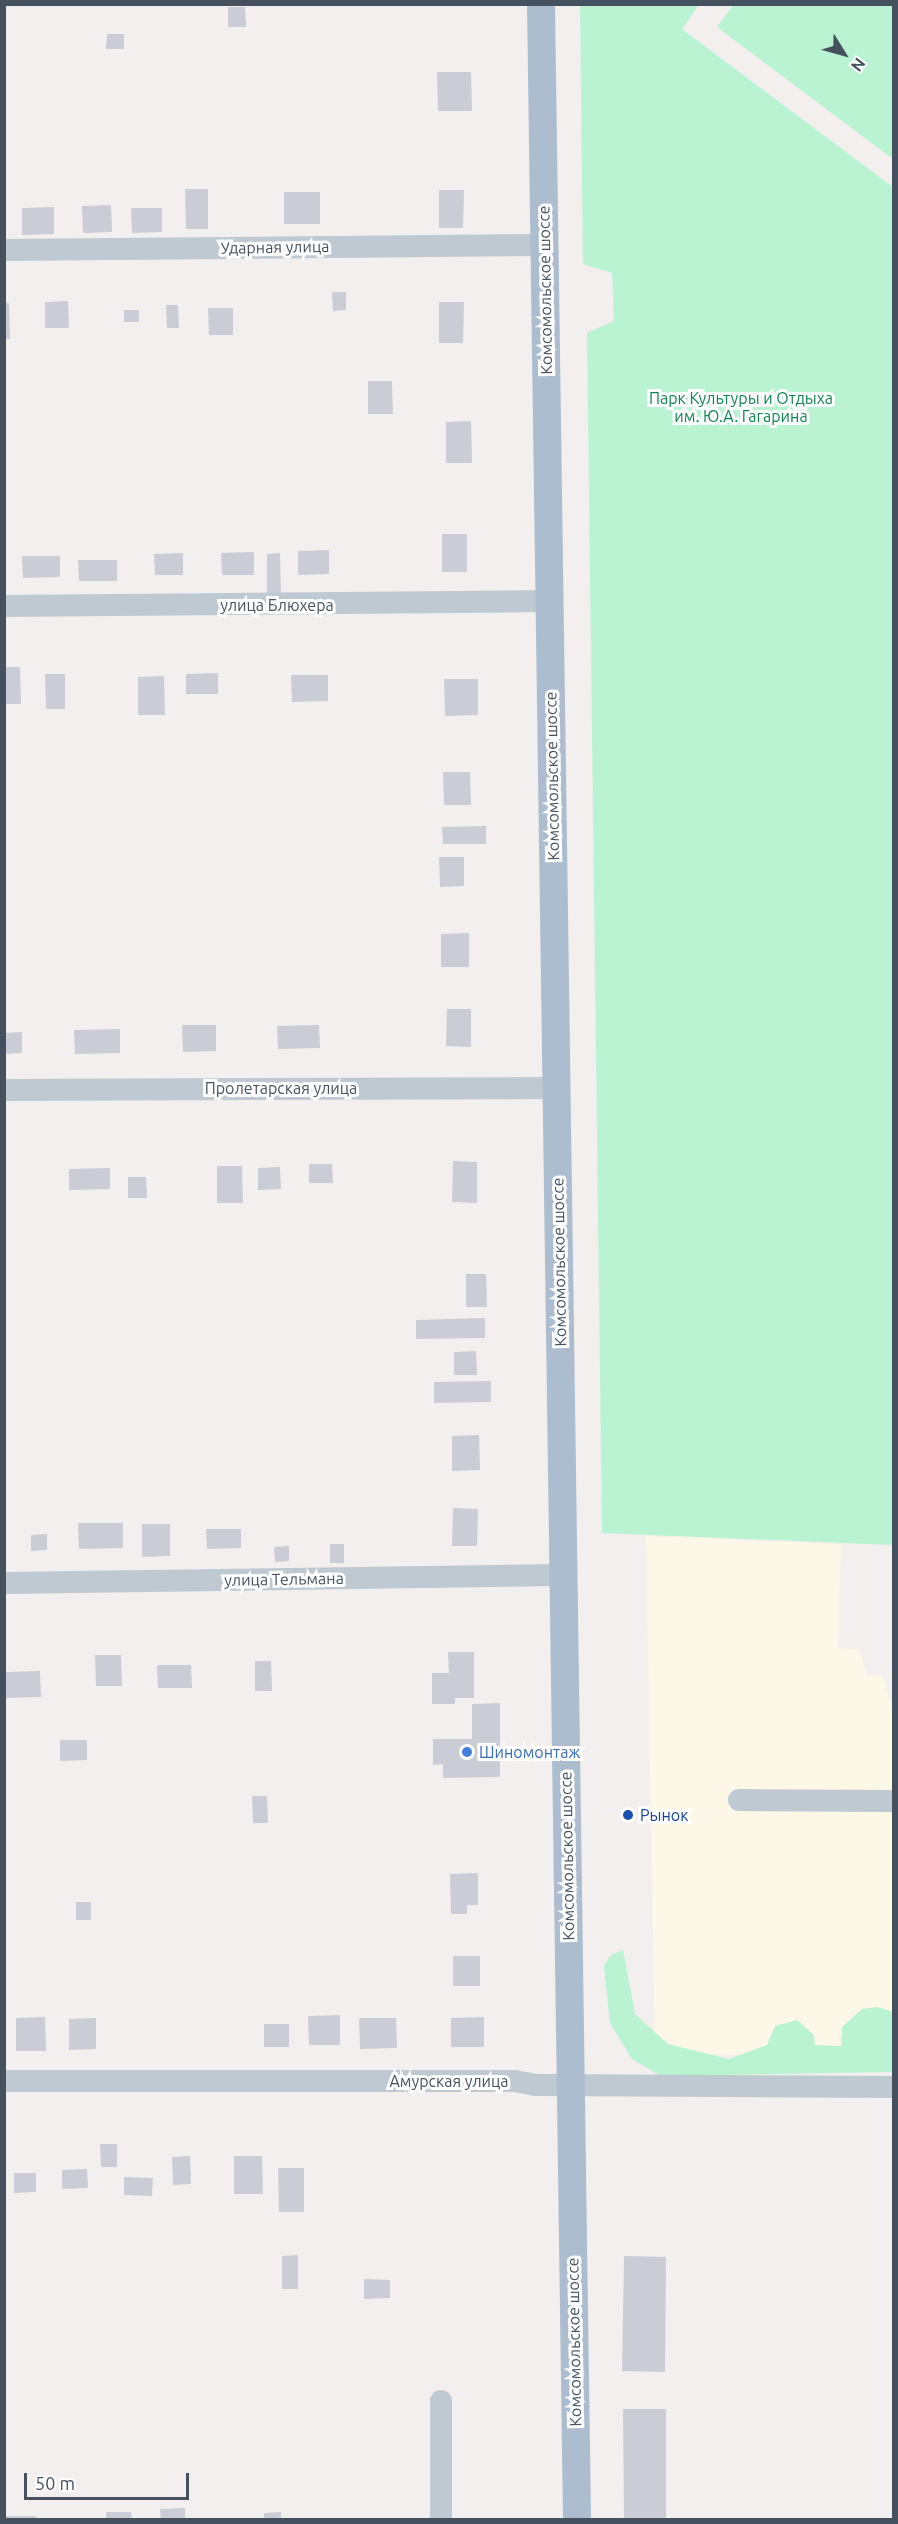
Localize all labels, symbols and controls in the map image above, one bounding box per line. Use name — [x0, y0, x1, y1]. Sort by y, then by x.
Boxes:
north arrow — [814, 24, 874, 84]
text: N — [848, 55, 869, 75]
street label: Комсомольское шоссе — [534, 205, 556, 375]
street label: Ударная улица — [220, 236, 330, 258]
park label: Парк Культуры и Отдыха им. Ю.А. Гагарина — [649, 388, 833, 426]
street label: улица Блюхера — [220, 595, 334, 615]
street label: Комсомольское шоссе — [541, 691, 563, 861]
street label: Пролетарская улица — [205, 1078, 357, 1098]
street label: Комсомольское шоссе — [548, 1177, 570, 1347]
street label: улица Тельмана — [224, 1568, 344, 1590]
place label: Шиномонтаж — [479, 1742, 580, 1762]
marker: Шиномонтаж — [460, 1745, 474, 1759]
street label: Комсомольское шоссе — [556, 1771, 578, 1941]
place label: Рынок — [640, 1805, 688, 1825]
marker: Рынок — [621, 1808, 635, 1822]
street label: Амурская улица — [389, 2071, 509, 2091]
street label: Комсомольское шоссе — [563, 2257, 585, 2427]
scale bar — [27, 2461, 192, 2499]
text: 50 m — [35, 2473, 75, 2493]

